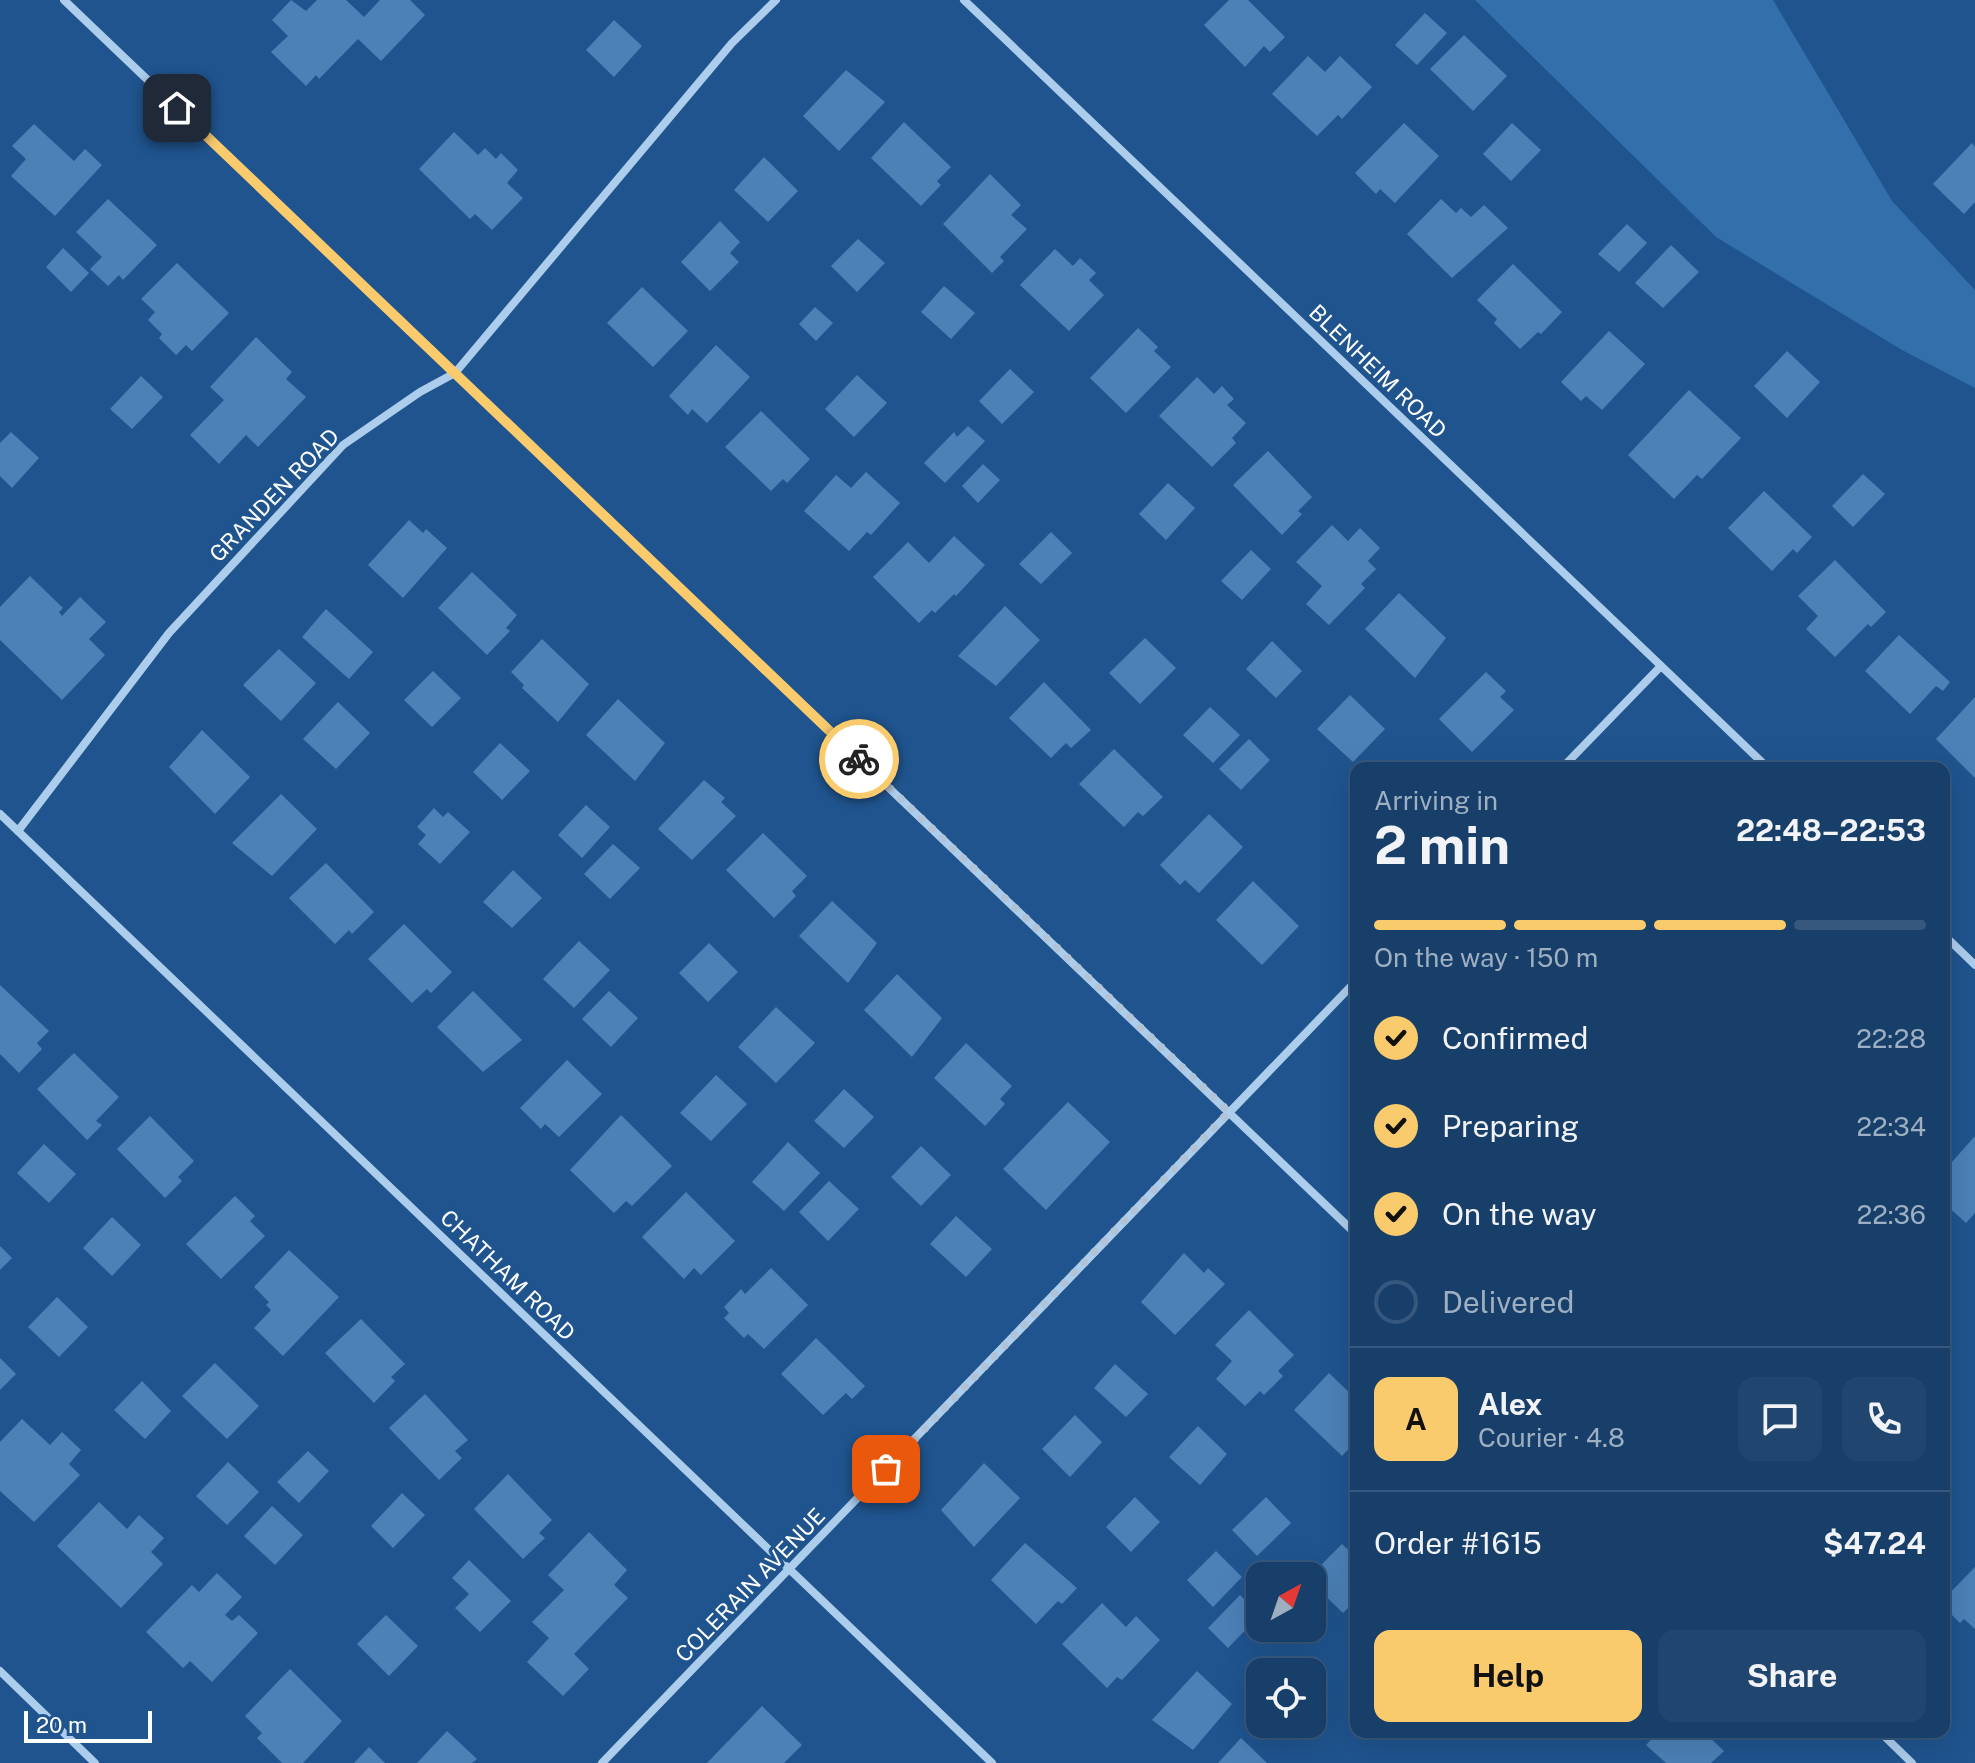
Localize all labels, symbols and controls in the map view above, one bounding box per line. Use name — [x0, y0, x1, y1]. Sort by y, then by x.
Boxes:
pin — [143, 74, 211, 142]
icon: home — [155, 86, 199, 130]
street label: BLENHEIM ROAD — [1304, 299, 1452, 443]
street label: GRANDEN ROAD — [204, 423, 344, 567]
courier — [819, 719, 899, 799]
icon: bike — [837, 737, 881, 781]
text: Arriving in — [1374, 785, 1498, 816]
text: 22:48–22:53 — [1736, 812, 1926, 848]
text: 2 min — [1374, 815, 1510, 876]
text: On the way · 150 m — [1374, 942, 1598, 973]
icon: check — [1374, 1016, 1418, 1060]
text: Confirmed — [1442, 1020, 1588, 1056]
text: 22:28 — [1856, 1023, 1926, 1054]
icon: check — [1374, 1104, 1418, 1148]
text: Preparing — [1442, 1108, 1579, 1144]
text: 22:34 — [1856, 1111, 1926, 1142]
icon: check — [1374, 1192, 1418, 1236]
text: On the way — [1442, 1196, 1596, 1232]
text: 22:36 — [1857, 1199, 1926, 1230]
street label: CHATHAM ROAD — [435, 1204, 581, 1346]
text: Delivered — [1442, 1284, 1574, 1320]
button: chat — [1738, 1377, 1822, 1461]
button: phone — [1842, 1377, 1926, 1461]
text: Alex — [1478, 1386, 1542, 1422]
text: A — [1405, 1401, 1427, 1437]
text: Courier · 4.8 — [1478, 1422, 1625, 1453]
pin — [852, 1435, 920, 1503]
icon: bag — [864, 1447, 908, 1491]
street label: COLERAIN AVENUE — [670, 1503, 830, 1667]
text: Order #1615 — [1374, 1525, 1542, 1561]
text: $47.24 — [1823, 1525, 1926, 1561]
north arrow — [1246, 1562, 1326, 1642]
map controls — [1246, 1562, 1326, 1738]
button: Help — [1374, 1630, 1642, 1722]
button: Share — [1658, 1630, 1926, 1722]
button: locate — [1246, 1658, 1326, 1738]
scale bar — [24, 1707, 152, 1743]
text: 20 m — [36, 1712, 87, 1738]

